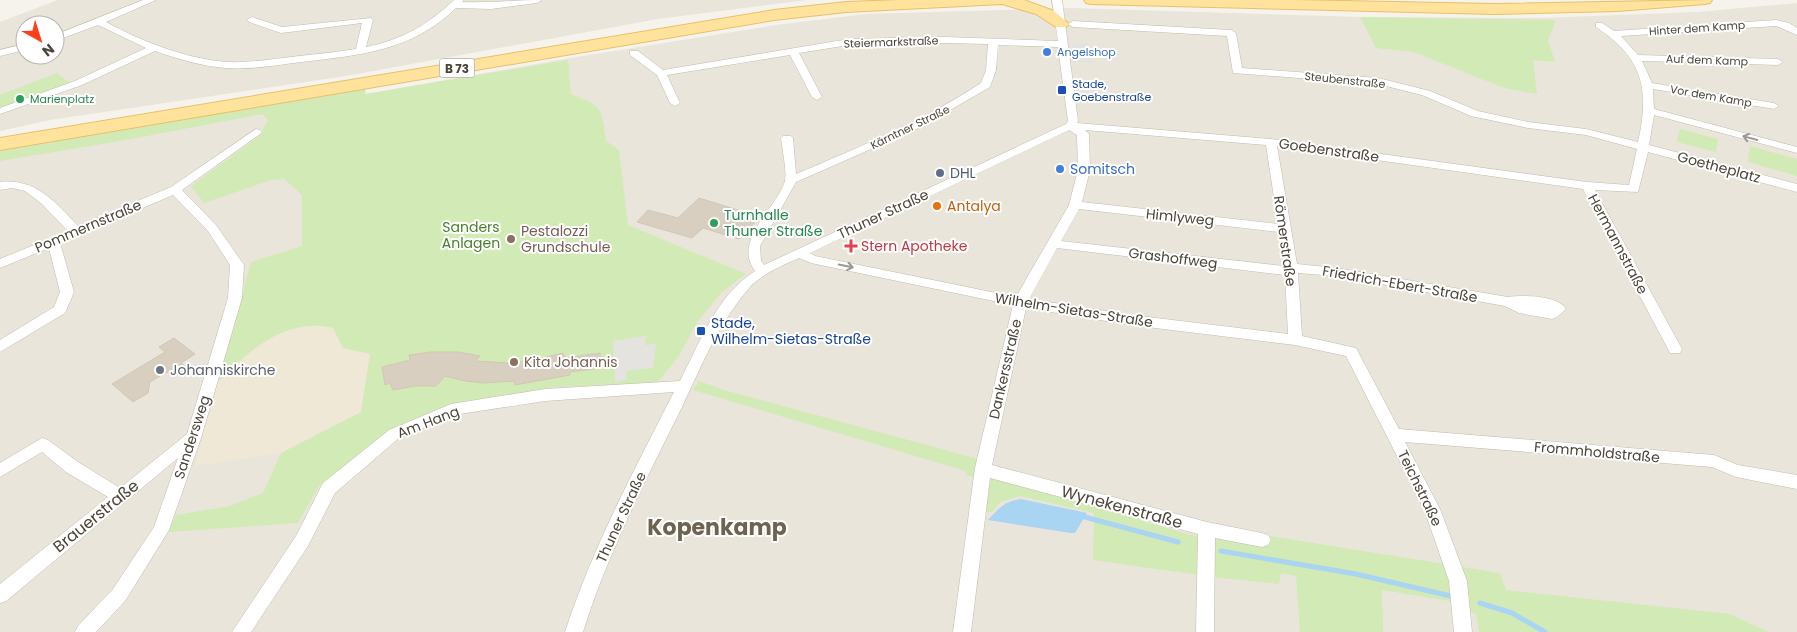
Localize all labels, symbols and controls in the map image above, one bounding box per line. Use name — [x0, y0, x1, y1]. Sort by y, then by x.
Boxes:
north arrow — [15, 15, 65, 65]
street label: Hinter dem Kamp — [1648, 17, 1746, 39]
street label: Steiermarkstraße — [843, 32, 939, 52]
text: N — [38, 39, 59, 61]
place label: Angelshop — [1057, 44, 1116, 60]
marker: Angelshop — [1041, 46, 1053, 58]
street label: Auf dem Kamp — [1666, 51, 1748, 69]
road number: B 73 — [440, 58, 474, 78]
street label: Steubenstraße — [1304, 68, 1386, 92]
place label: Stade, Goebenstraße — [1072, 76, 1151, 105]
street label: Vor dem Kamp — [1669, 81, 1753, 111]
marker: Stade, Goebenstraße — [1056, 84, 1068, 96]
place label: Marienplatz — [30, 91, 94, 107]
marker: Marienplatz — [14, 93, 26, 105]
street label: Kärntner Straße — [868, 101, 952, 153]
one-way arrow — [1742, 132, 1758, 142]
street label: Goebenstraße — [1278, 133, 1381, 167]
street label: Goetheplatz — [1675, 146, 1763, 188]
place label: Somitsch — [1070, 159, 1135, 179]
place label: DHL — [950, 163, 976, 183]
marker: Somitsch — [1054, 163, 1066, 175]
marker: DHL — [934, 167, 946, 179]
street label: Thuner Straße — [834, 184, 932, 244]
street label: Hermannstraße — [1583, 190, 1653, 298]
street label: Pommernstraße — [32, 194, 145, 257]
street label: Römerstraße — [1269, 194, 1301, 288]
place label: Antalya — [947, 196, 1001, 216]
marker: Antalya — [931, 200, 943, 212]
street label: Himlyweg — [1145, 203, 1215, 231]
place label: Turnhalle Thuner Straße — [724, 205, 823, 241]
park label: Sanders Anlagen — [442, 217, 500, 253]
marker: Turnhalle Thuner Straße — [708, 217, 720, 229]
place label: Pestalozzi Grundschule — [521, 221, 611, 257]
marker: Pestalozzi Grundschule — [505, 233, 517, 245]
place label: Stern Apotheke — [861, 236, 968, 256]
marker: Stern Apotheke — [845, 240, 857, 252]
street label: Grashoffweg — [1127, 243, 1219, 273]
street label: Friedrich-Ebert-Straße — [1321, 260, 1479, 308]
one-way arrow — [838, 262, 854, 272]
street label: Wilhelm-Sietas-Straße — [993, 288, 1155, 332]
place label: Stade, Wilhelm-Sietas-Straße — [711, 313, 871, 349]
street label: Dankersstraße — [984, 317, 1026, 421]
marker: Stade, Wilhelm-Sietas-Straße — [695, 325, 707, 337]
place label: Kita Johannis — [524, 352, 618, 372]
marker: Kita Johannis — [508, 356, 520, 368]
place label: Johanniskirche — [170, 360, 276, 380]
marker: Johanniskirche — [154, 364, 166, 376]
street label: Sandersweg — [169, 393, 215, 481]
street label: Am Hang — [394, 401, 462, 443]
street label: Frommholdstraße — [1533, 437, 1661, 467]
street label: Teichstraße — [1393, 447, 1447, 530]
street label: Thuner Straße — [591, 468, 651, 566]
street label: Brauerstraße — [48, 474, 144, 558]
street label: Wynekenstraße — [1059, 480, 1185, 534]
district label: Kopenkamp — [647, 512, 787, 543]

